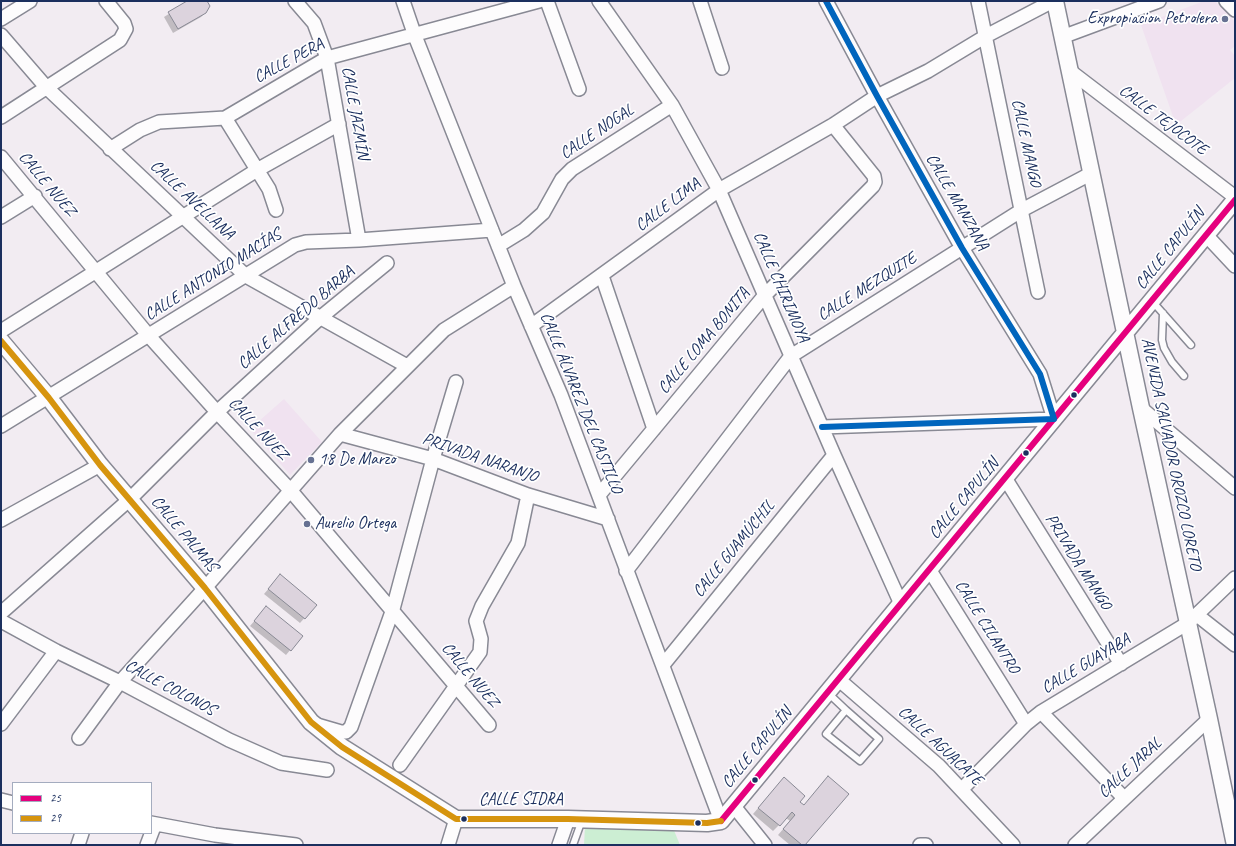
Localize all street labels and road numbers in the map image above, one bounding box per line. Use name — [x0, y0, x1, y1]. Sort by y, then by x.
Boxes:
street label: CALLE PERA — [251, 34, 327, 88]
street label: CALLE JAZMÍN — [337, 65, 373, 161]
street label: CALLE TEJOCOTE — [1115, 80, 1211, 160]
street label: CALLE MANGO — [1007, 97, 1045, 189]
street label: CALLE NOGAL — [556, 100, 638, 164]
street label: CALLE NUEZ — [14, 147, 80, 221]
street label: CALLE MANZANA — [921, 150, 993, 254]
street label: CALLE AVELLANA — [146, 156, 238, 244]
street label: CALLE LIMA — [631, 174, 705, 236]
street label: CALLE CAPULÍN — [1131, 204, 1209, 294]
street label: CALLE ANTONIO MACÍAS — [141, 225, 285, 325]
street label: CALLE CHIRIMOYA — [749, 229, 813, 345]
street label: CALLE MEZQUITE — [814, 248, 920, 326]
street label: CALLE ALFREDO BARBA — [234, 262, 358, 374]
street label: CALLE LOMA BONITA — [654, 284, 754, 398]
street label: CALLE ÁLVAREZ DEL CASTILLO — [535, 309, 627, 497]
street label: AVENIDA SALVADOR OROZCO LORETO — [1136, 336, 1206, 572]
street label: CALLE NUEZ — [224, 393, 292, 465]
street label: PRIVADA NARANJO — [420, 429, 540, 487]
street label: CALLE CAPULÍN — [924, 455, 1004, 543]
street label: CALLE PALMAS — [146, 492, 222, 576]
street label: CALLE GUAMÚCHIL — [689, 496, 779, 602]
street label: PRIVADA MANGO — [1040, 510, 1116, 614]
street label: CALLE CILANTRO — [950, 576, 1024, 678]
street label: CALLE GUAYABA — [1038, 630, 1134, 698]
street label: CALLE NUEZ — [437, 638, 503, 712]
street label: CALLE COLONOS — [121, 656, 219, 720]
street label: CALLE AGUACATE — [894, 702, 986, 790]
street label: CALLE CAPULÍN — [717, 704, 797, 792]
street label: CALLE JARAL — [1094, 733, 1166, 803]
street label: CALLE SIDRA — [479, 790, 563, 810]

